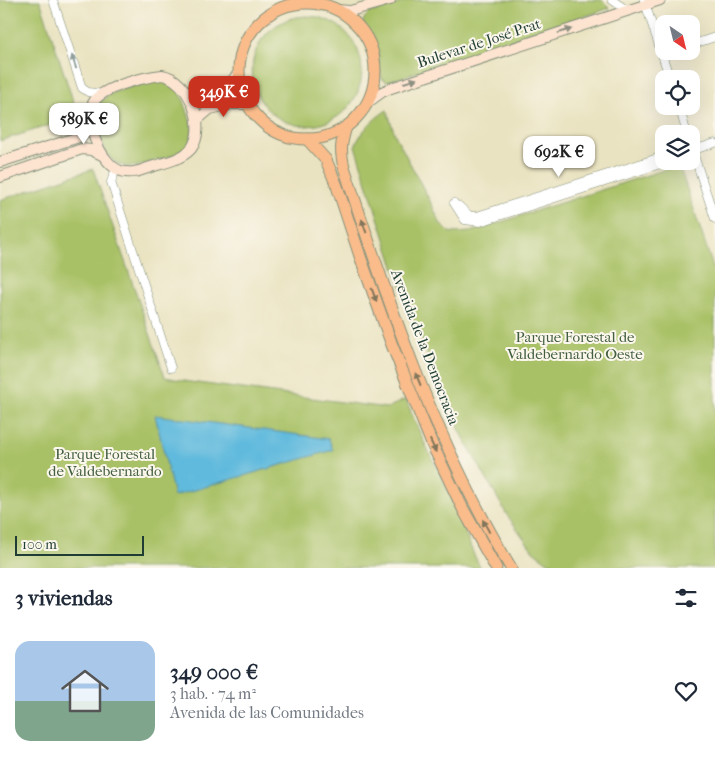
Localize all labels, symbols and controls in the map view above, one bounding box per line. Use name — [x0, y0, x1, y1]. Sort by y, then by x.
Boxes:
street label: Bulevar de José Prat — [415, 14, 544, 72]
north arrow — [655, 15, 700, 60]
map controls — [655, 15, 700, 170]
one-way arrow — [557, 27, 572, 34]
one-way arrow — [70, 54, 78, 69]
button: locate — [655, 70, 700, 115]
pin: 349K € — [183, 76, 265, 118]
one-way arrow — [403, 77, 418, 85]
text: 349K € — [200, 82, 248, 101]
pin: 589K € — [43, 102, 125, 145]
text: 589K € — [60, 109, 108, 128]
button: layers — [655, 125, 700, 170]
pin: 692K € — [518, 136, 600, 178]
text: 692K € — [534, 142, 584, 161]
one-way arrow — [359, 218, 367, 233]
street label: Avenida de la Democracia — [387, 266, 463, 428]
one-way arrow — [370, 288, 378, 303]
park label: Parque Forestal de Valdebernardo Oeste — [506, 328, 643, 363]
one-way arrow — [414, 371, 422, 386]
one-way arrow — [429, 439, 437, 453]
park label: Parque Forestal de Valdebernardo — [48, 445, 162, 480]
one-way arrow — [482, 519, 491, 533]
scale bar — [15, 533, 144, 556]
text: 100 m — [22, 536, 57, 553]
icon: filters — [672, 584, 700, 612]
text: 3 viviendas — [15, 586, 112, 610]
text: 349 000 € — [170, 660, 258, 684]
icon: home — [55, 661, 115, 721]
icon: heart — [672, 677, 700, 705]
text: 3 hab. · 74 m² — [170, 684, 256, 703]
text: Avenida de las Comunidades — [170, 703, 364, 722]

